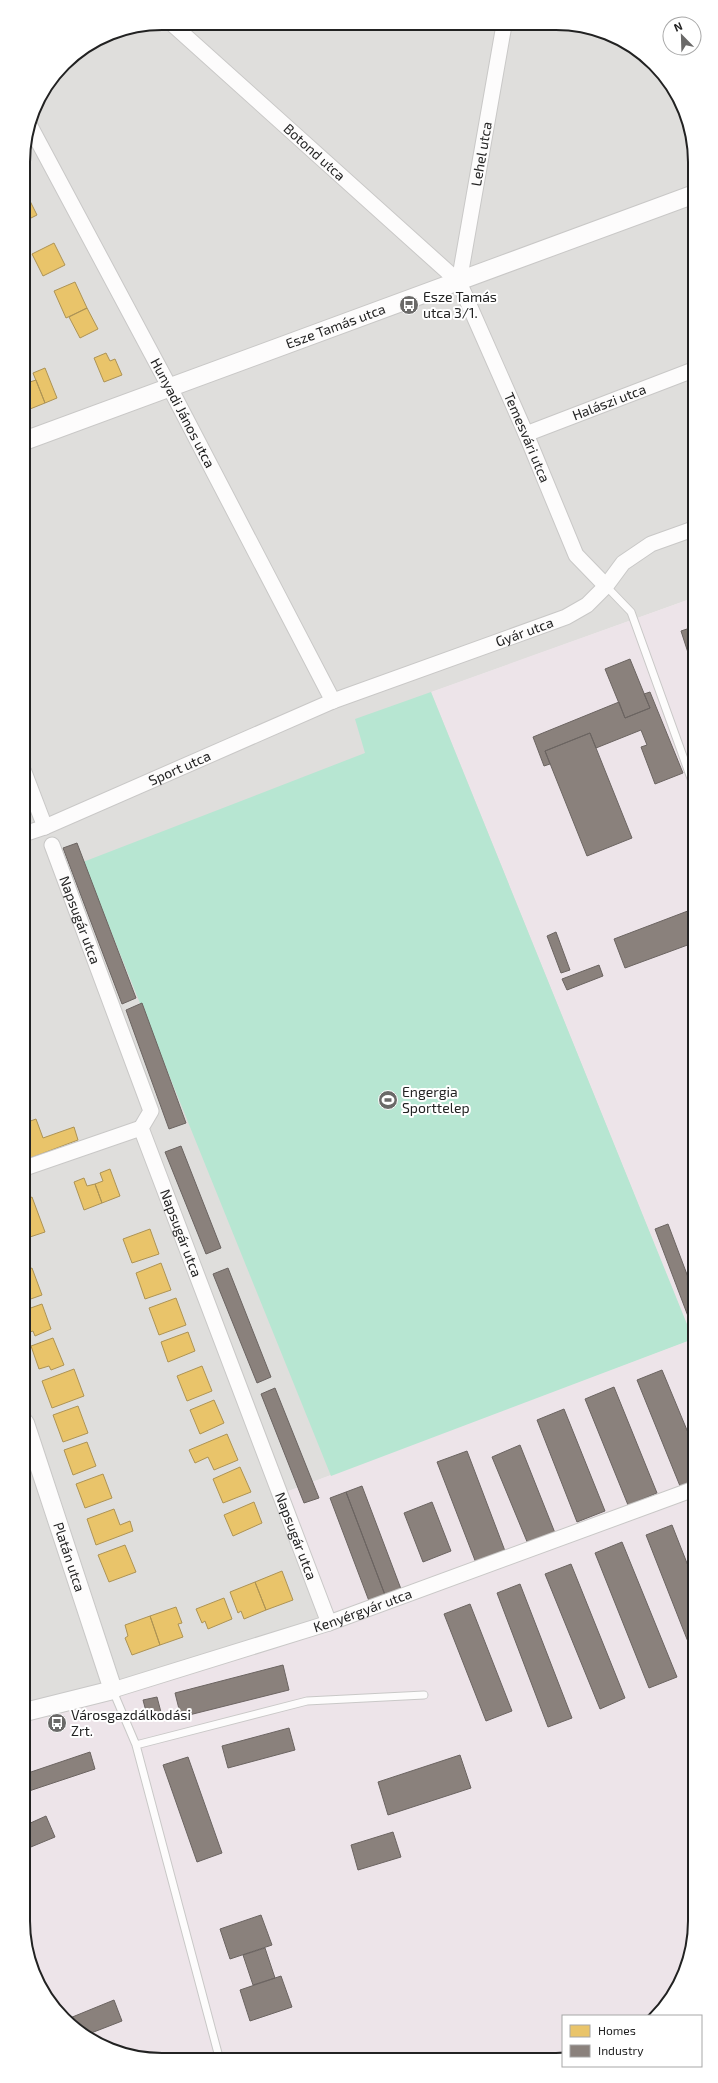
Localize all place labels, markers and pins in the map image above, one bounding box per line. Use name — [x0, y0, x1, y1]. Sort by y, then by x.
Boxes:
place label: Esze Tamás utca 3/1. — [423, 288, 497, 321]
bus stop icon: Esze Tamás utca 3/1. — [398, 294, 420, 316]
place label: Engergia Sporttelep — [402, 1083, 470, 1116]
sports icon: Engergia Sporttelep — [377, 1089, 399, 1111]
place label: Városgazdálkodási Zrt. — [71, 1706, 191, 1739]
bus stop icon: Városgazdálkodási Zrt. — [46, 1712, 68, 1734]

